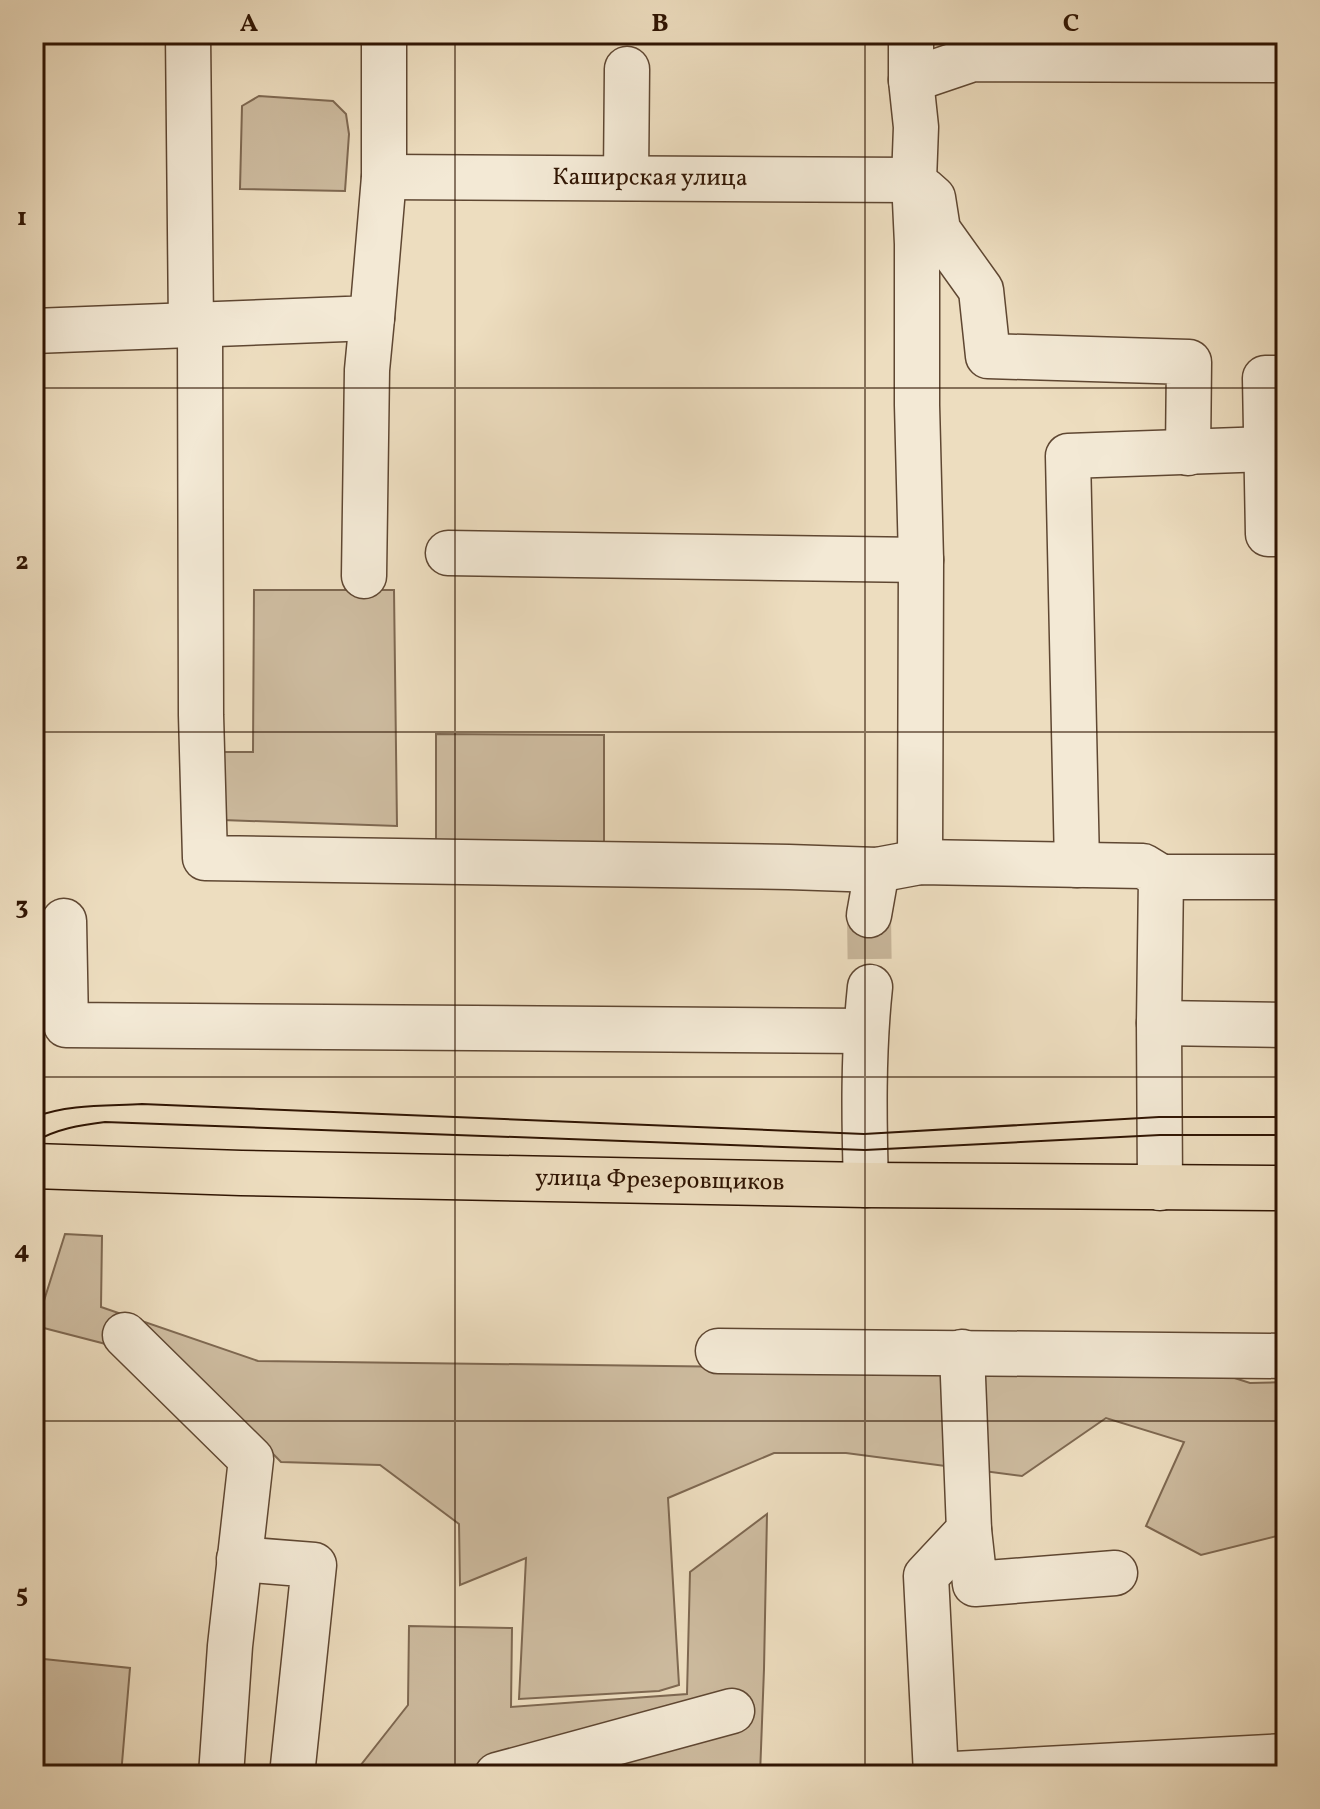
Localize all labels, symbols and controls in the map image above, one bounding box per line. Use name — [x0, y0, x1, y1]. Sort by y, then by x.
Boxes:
text: A — [240, 6, 259, 42]
text: B — [651, 6, 669, 42]
text: C — [1063, 6, 1079, 42]
street label: Каширская улица — [552, 161, 748, 196]
text: 1 — [17, 200, 27, 236]
text: 2 — [15, 544, 29, 580]
text: 3 — [15, 889, 29, 925]
street label: улица Фрезеровщиков — [535, 1162, 785, 1200]
text: 4 — [14, 1233, 30, 1269]
text: 5 — [16, 1577, 28, 1613]

